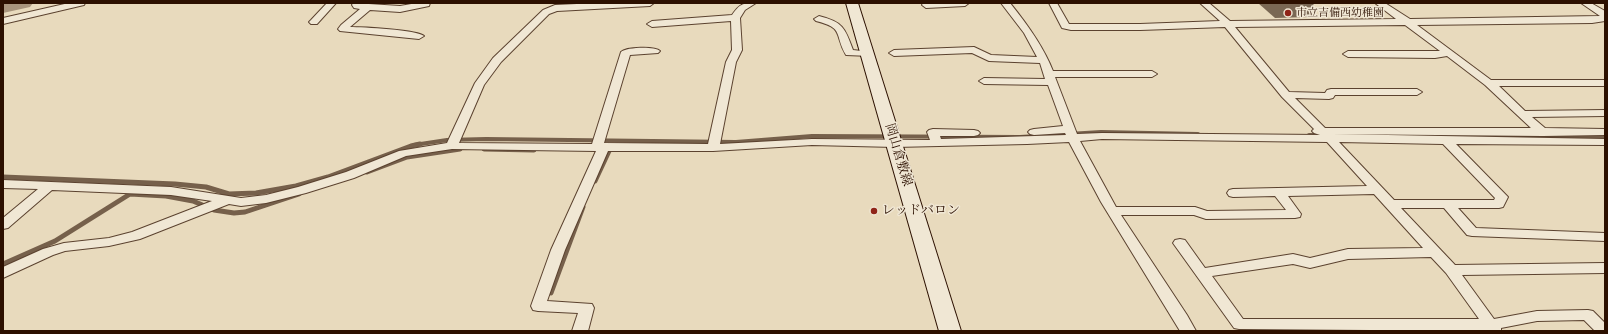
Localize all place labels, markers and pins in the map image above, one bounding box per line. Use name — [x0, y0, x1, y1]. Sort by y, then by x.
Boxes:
place label: 市立吉備西幼稚園 — [1296, 6, 1384, 20]
marker: 市立吉備西幼稚園 — [1283, 8, 1293, 18]
place label: レッドバロン — [882, 203, 960, 219]
marker: レッドバロン — [869, 206, 879, 216]

